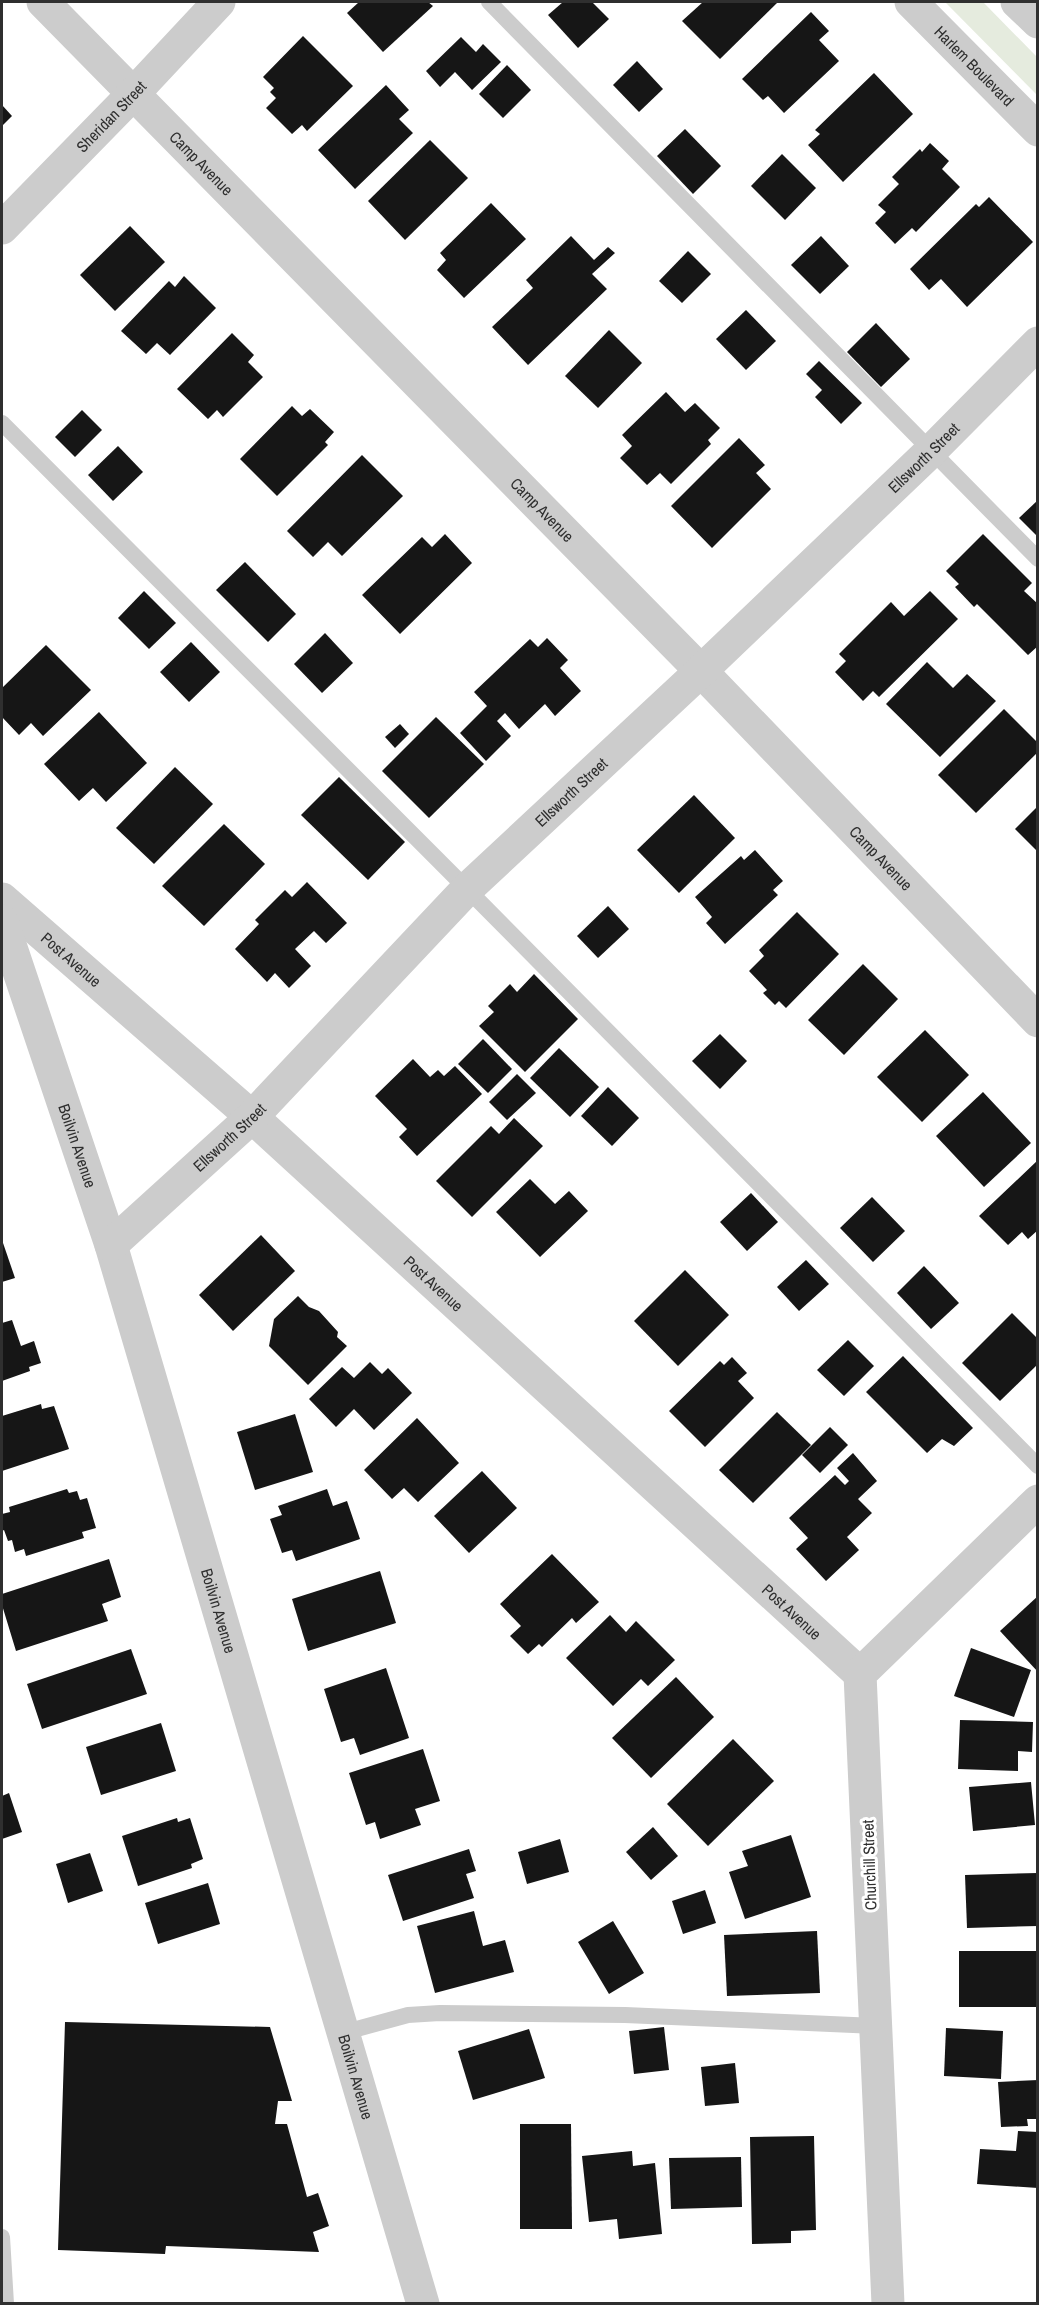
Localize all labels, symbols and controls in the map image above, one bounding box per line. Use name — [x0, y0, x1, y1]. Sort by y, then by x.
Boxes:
street label: Harlem Boulevard — [930, 21, 1019, 111]
street label: Sheridan Street — [71, 76, 151, 157]
street label: Camp Avenue — [165, 126, 238, 200]
street label: Ellsworth Street — [883, 417, 964, 498]
street label: Camp Avenue — [506, 473, 579, 547]
street label: Ellsworth Street — [530, 752, 612, 831]
street label: Camp Avenue — [845, 821, 918, 895]
street label: Post Avenue — [36, 927, 106, 992]
street label: Ellsworth Street — [188, 1098, 271, 1177]
street label: Boilvin Avenue — [53, 1101, 102, 1191]
street label: Post Avenue — [399, 1250, 468, 1316]
street label: Boilvin Avenue — [196, 1566, 242, 1656]
street label: Post Avenue — [757, 1579, 826, 1645]
street label: Churchill Street — [856, 1819, 882, 1911]
street label: Boilvin Avenue — [333, 2032, 379, 2122]

